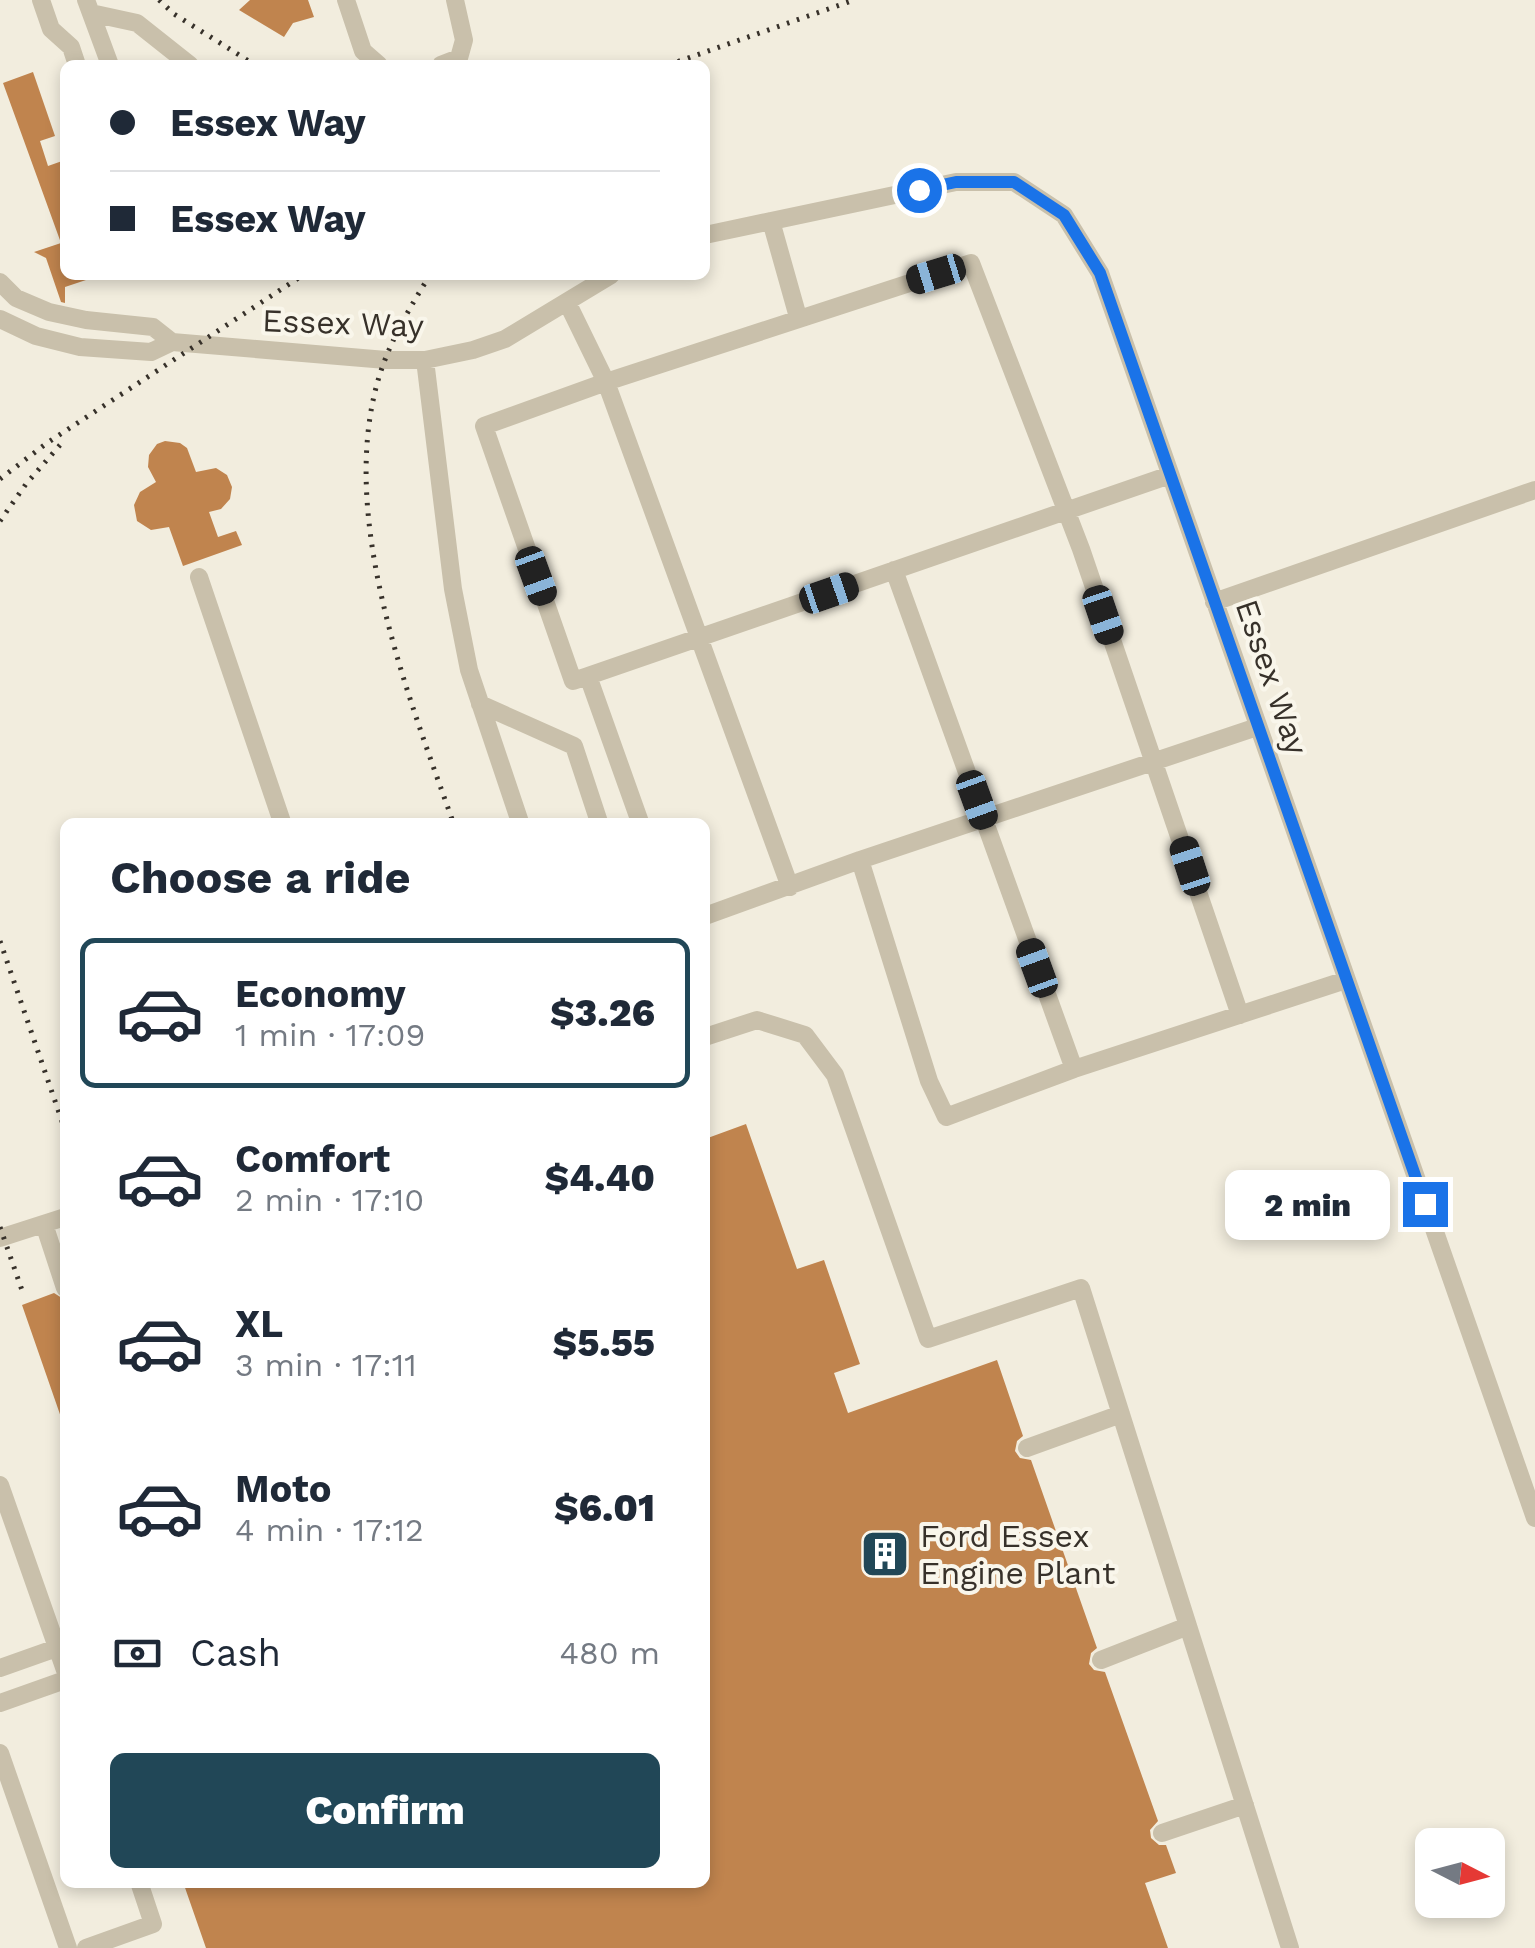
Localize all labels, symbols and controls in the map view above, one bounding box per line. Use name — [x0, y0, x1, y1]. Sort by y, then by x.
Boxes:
text: Essex Way — [170, 101, 366, 145]
route start — [897, 168, 942, 213]
text: Essex Way — [170, 197, 366, 241]
car — [903, 251, 969, 297]
street label: Essex Way — [262, 301, 425, 345]
car — [512, 543, 560, 609]
car — [796, 569, 862, 617]
car — [1079, 582, 1127, 648]
street label: Essex Way — [1228, 594, 1316, 760]
car — [953, 767, 1001, 833]
car — [1166, 833, 1214, 899]
text: Choose a ride — [110, 851, 410, 904]
car — [1013, 935, 1061, 1001]
icon: car — [115, 968, 205, 1058]
text: Economy — [235, 972, 406, 1016]
text: $3.26 — [550, 991, 655, 1035]
text: 1 min · 17:09 — [235, 1016, 425, 1054]
icon: car — [115, 1133, 205, 1223]
text: Comfort — [235, 1137, 390, 1181]
text: $4.40 — [544, 1156, 655, 1200]
callout: 2 min — [1225, 1169, 1390, 1239]
text: 2 min · 17:10 — [235, 1181, 424, 1219]
route end — [1403, 1182, 1448, 1227]
text: 2 min — [1264, 1186, 1351, 1224]
icon: car — [115, 1298, 205, 1388]
text: XL — [235, 1302, 283, 1346]
text: $5.55 — [553, 1321, 655, 1365]
text: 3 min · 17:11 — [235, 1346, 417, 1384]
icon: car — [115, 1463, 205, 1553]
text: Moto — [235, 1467, 331, 1511]
text: $6.01 — [554, 1486, 655, 1530]
text: 4 min · 17:12 — [235, 1511, 424, 1549]
place label: Ford Essex Engine Plant — [920, 1517, 1115, 1592]
building icon: Ford Essex Engine Plant — [859, 1528, 911, 1580]
icon: cash — [110, 1626, 165, 1681]
text: Cash — [190, 1631, 281, 1675]
text: 480 m — [559, 1634, 660, 1672]
button: Confirm — [110, 1753, 660, 1868]
north arrow — [1415, 1828, 1505, 1918]
map controls — [1415, 1828, 1505, 1918]

